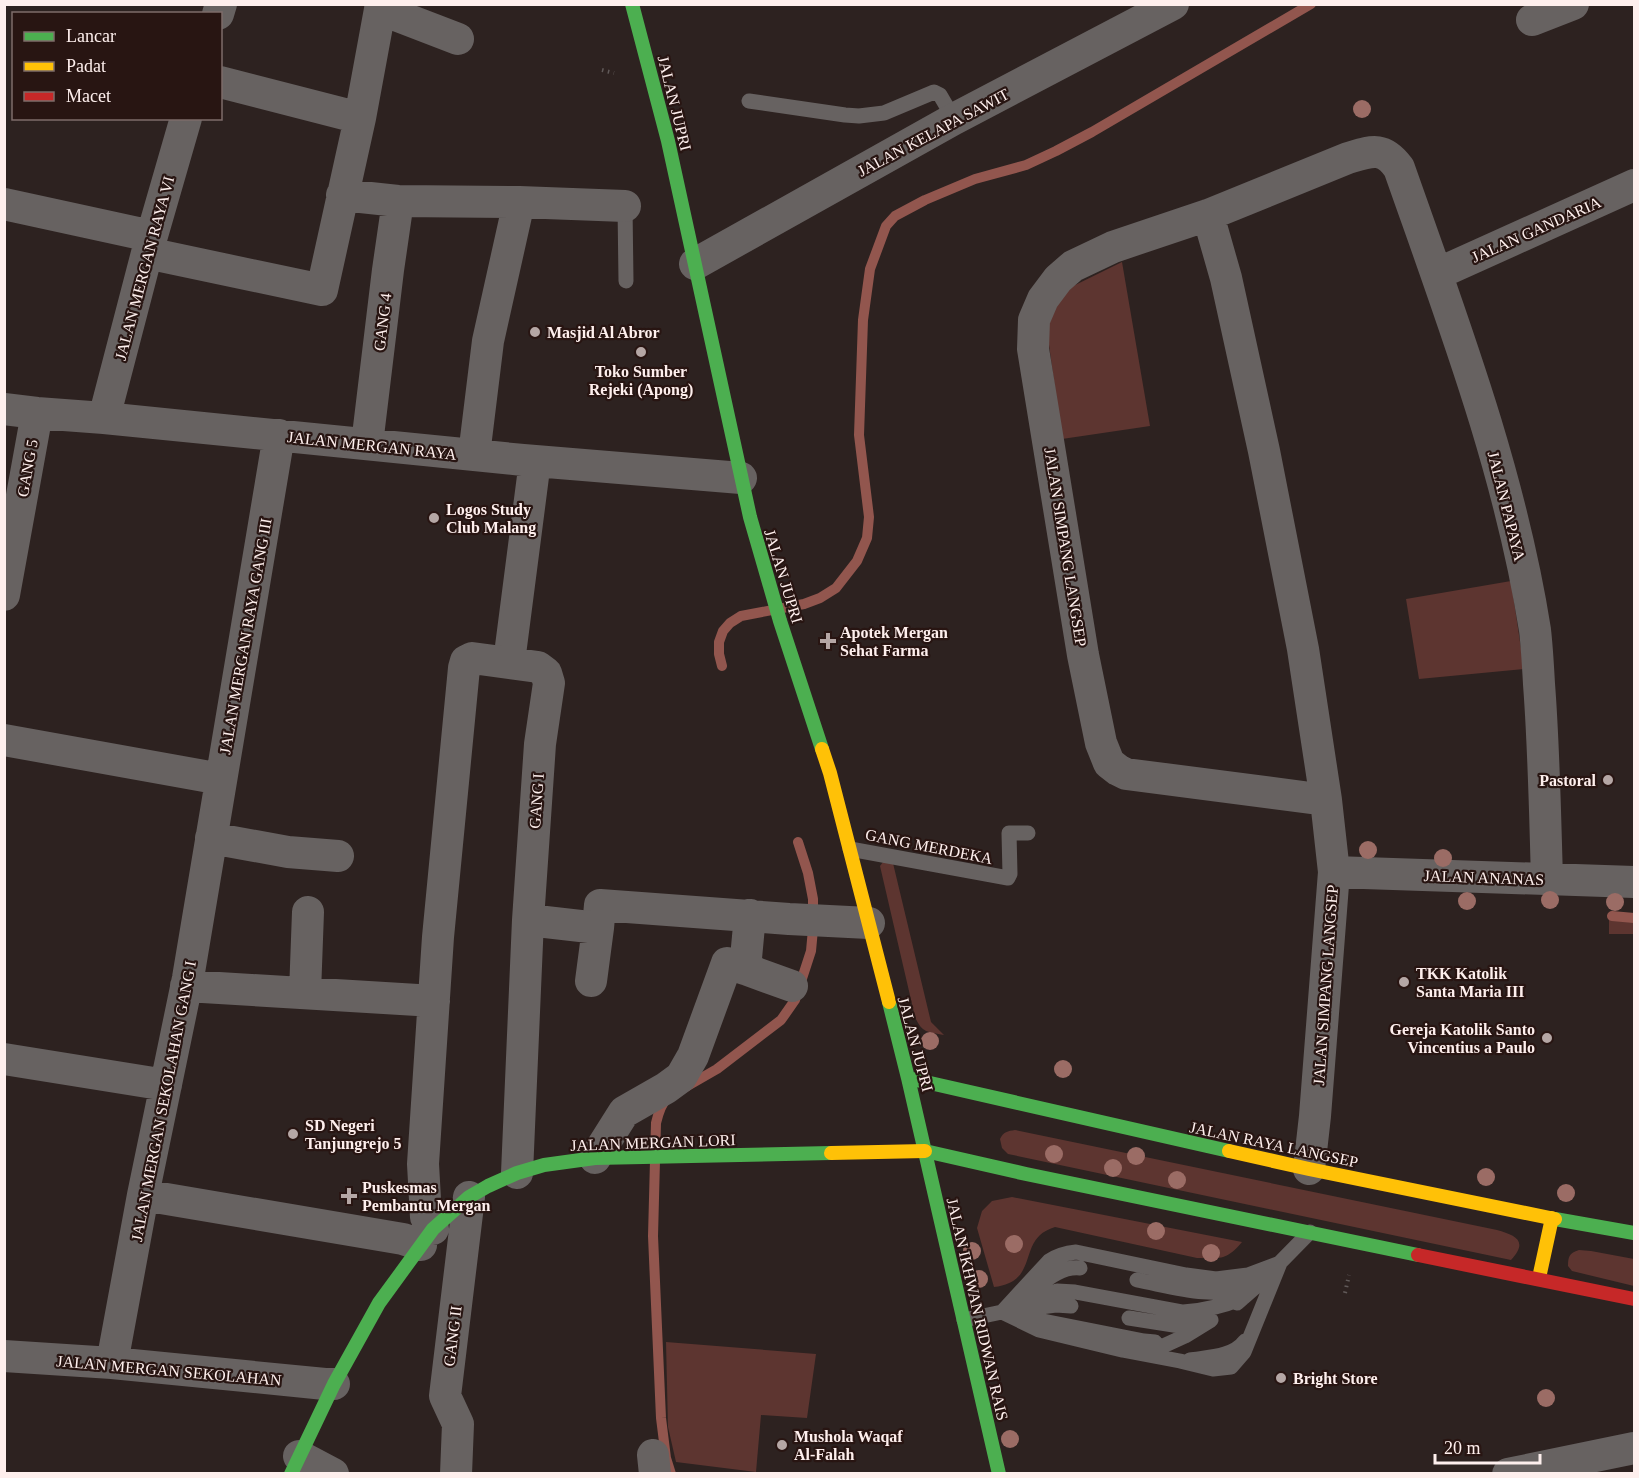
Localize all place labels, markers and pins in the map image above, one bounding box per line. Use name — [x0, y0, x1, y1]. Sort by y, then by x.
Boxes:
place label: Masjid Al Abror — [547, 324, 660, 342]
marker: Masjid Al Abror — [528, 325, 542, 339]
marker: Toko Sumber Rejeki (Apong) — [634, 345, 648, 359]
place label: Toko Sumber Rejeki (Apong) — [589, 363, 693, 399]
place label: Logos Study Club Malang — [446, 501, 536, 537]
marker: Logos Study Club Malang — [427, 511, 441, 525]
place label: Apotek Mergan Sehat Farma — [840, 624, 948, 659]
marker: Apotek Mergan Sehat Farma — [821, 634, 835, 648]
place label: Pastoral — [1539, 772, 1597, 789]
marker: Pastoral — [1601, 773, 1615, 787]
place label: TKK Katolik Santa Maria III — [1416, 965, 1524, 1000]
marker: TKK Katolik Santa Maria III — [1397, 975, 1411, 989]
place label: Gereja Katolik Santo Vincentius a Paulo — [1390, 1021, 1535, 1056]
marker: Gereja Katolik Santo Vincentius a Paulo — [1540, 1031, 1554, 1045]
place label: SD Negeri Tanjungrejo 5 — [305, 1117, 401, 1153]
marker: SD Negeri Tanjungrejo 5 — [286, 1127, 300, 1141]
place label: Puskesmas Pembantu Mergan — [362, 1179, 491, 1215]
marker: Puskesmas Pembantu Mergan — [340, 1187, 358, 1205]
place label: Bright Store — [1293, 1370, 1378, 1388]
marker: Bright Store — [1274, 1371, 1288, 1385]
place label: Mushola Waqaf Al-Falah — [794, 1428, 903, 1463]
marker: Mushola Waqaf Al-Falah — [775, 1438, 789, 1452]

